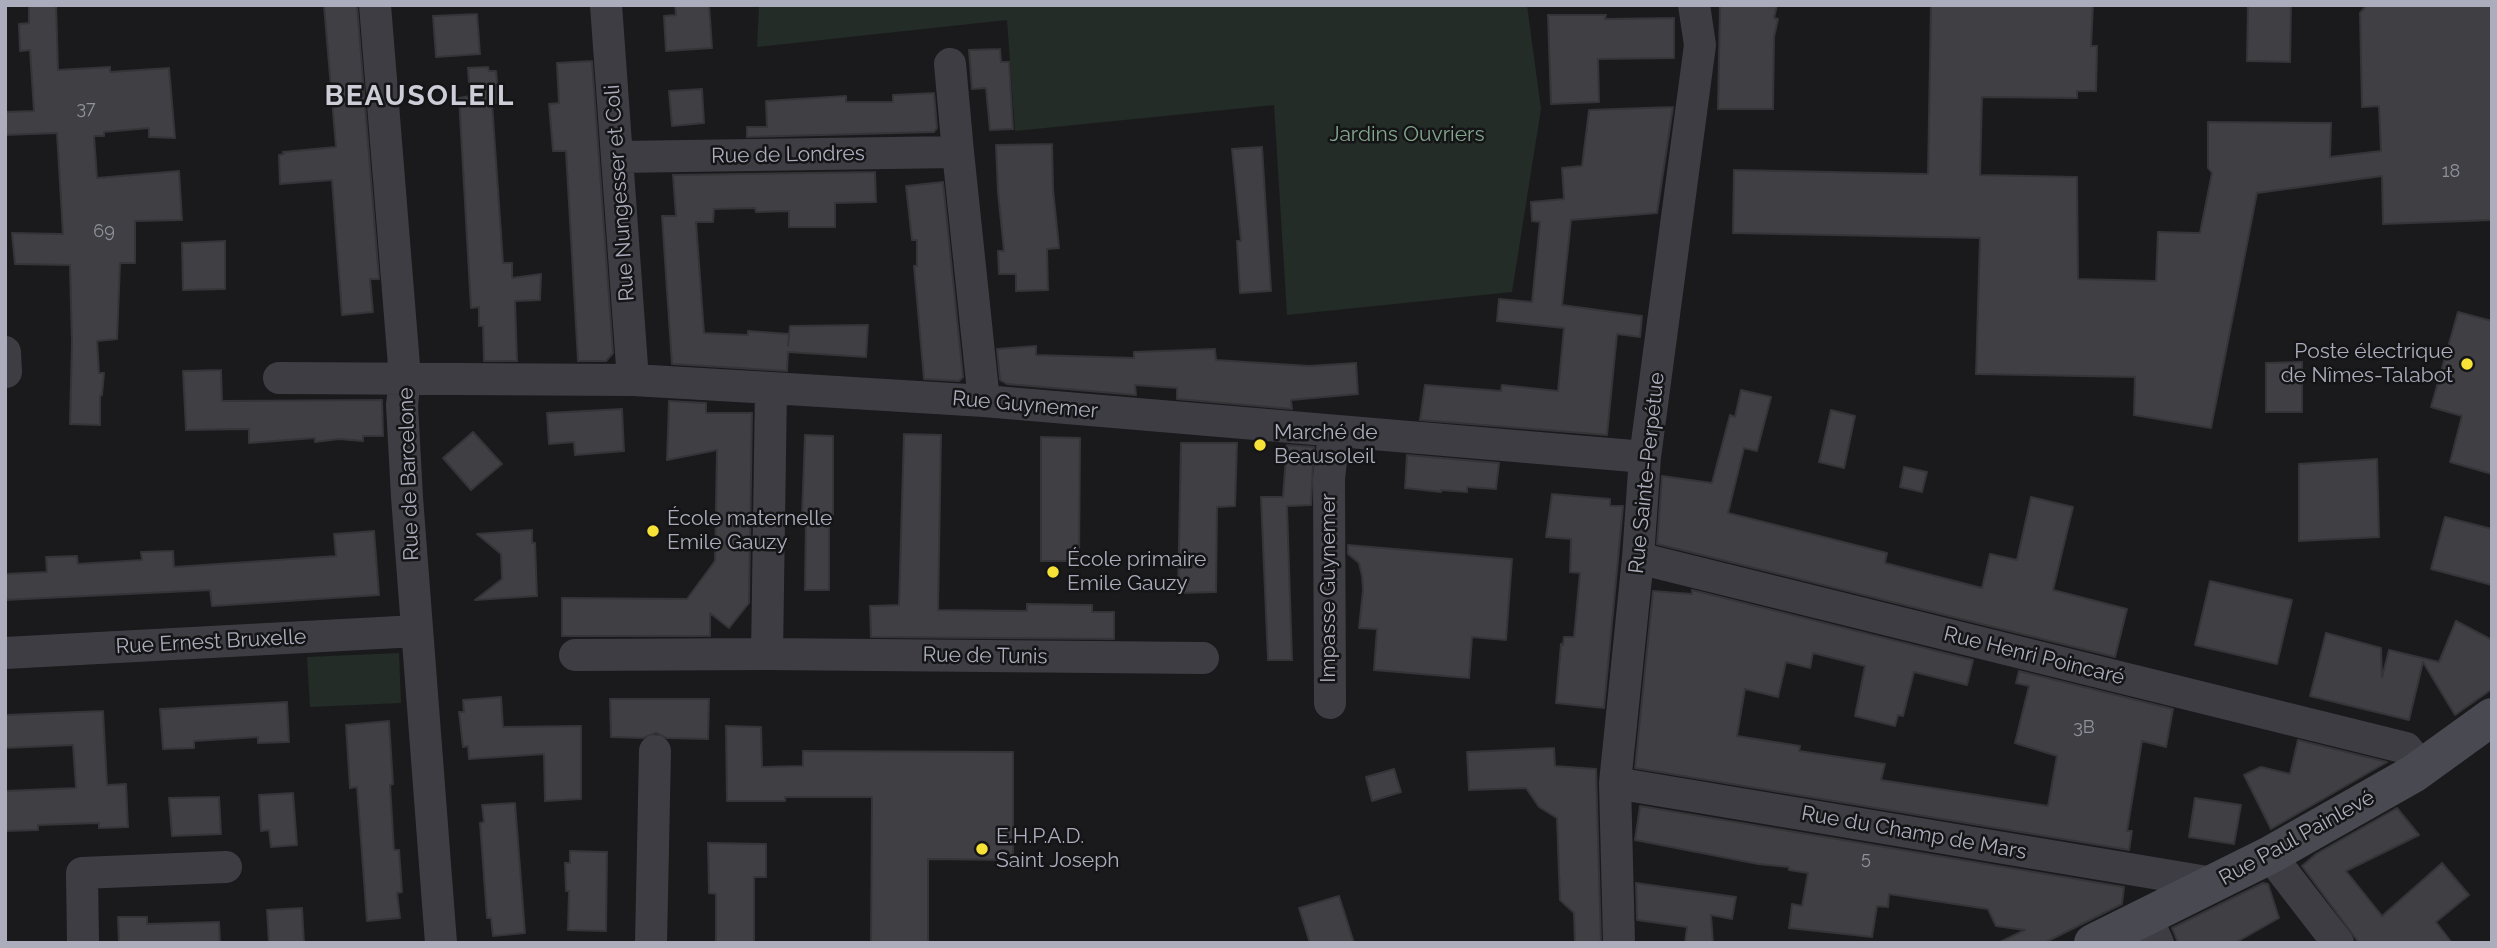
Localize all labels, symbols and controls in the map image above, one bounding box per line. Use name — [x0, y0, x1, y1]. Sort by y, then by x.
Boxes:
district label: BEAUSOLEIL — [326, 80, 514, 114]
street label: Rue Nungesser et Coli — [600, 84, 640, 302]
house number: 37 — [76, 98, 96, 120]
park label: Jardins Ouvriers — [1329, 122, 1485, 148]
street label: Rue de Londres — [711, 141, 865, 169]
house number: 18 — [2442, 161, 2460, 183]
house number: 69 — [93, 221, 115, 243]
place label: Poste électrique de Nîmes-Talabot — [2281, 339, 2453, 389]
marker: Poste électrique de Nîmes-Talabot — [2459, 356, 2475, 372]
street label: Rue Sainte-Perpétue — [1624, 371, 1670, 575]
street label: Rue Guynemer — [951, 386, 1099, 424]
street label: Rue de Barcelone — [393, 387, 425, 561]
place label: Marché de Beausoleil — [1274, 420, 1378, 470]
marker: Marché de Beausoleil — [1252, 437, 1268, 453]
street label: Impasse Guynemer — [1316, 493, 1342, 683]
place label: École maternelle Emile Gauzy — [667, 506, 832, 556]
marker: École maternelle Emile Gauzy — [645, 523, 661, 539]
place label: École primaire Emile Gauzy — [1067, 547, 1206, 597]
marker: École primaire Emile Gauzy — [1045, 564, 1061, 580]
street label: Rue Henri Poincaré — [1941, 621, 2127, 691]
street label: Rue Ernest Bruxelle — [115, 624, 307, 660]
street label: Rue de Tunis — [922, 642, 1048, 670]
house number: 3B — [2073, 717, 2095, 739]
street label: Rue Paul Painlevé — [2215, 785, 2379, 891]
street label: Rue du Champ de Mars — [1799, 801, 2029, 865]
place label: E.H.P.A.D. Saint Joseph — [996, 824, 1119, 874]
marker: E.H.P.A.D. Saint Joseph — [974, 841, 990, 857]
house number: 5 — [1861, 848, 1871, 870]

